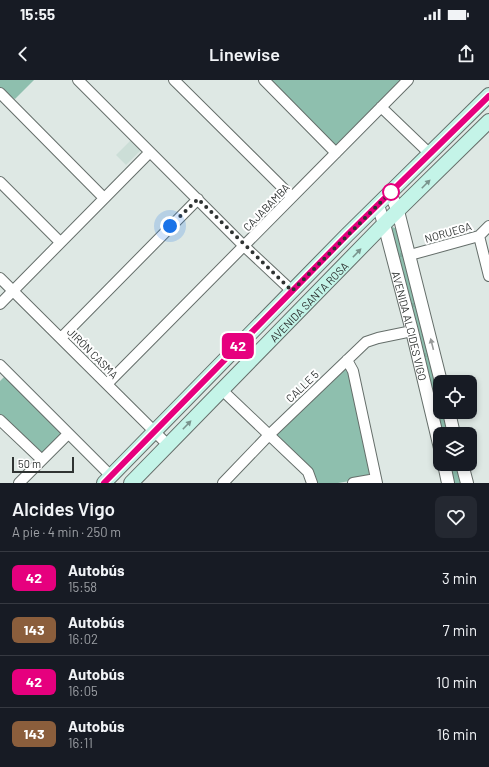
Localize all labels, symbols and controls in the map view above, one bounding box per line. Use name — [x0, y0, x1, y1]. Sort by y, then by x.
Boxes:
text: 15:55 — [20, 5, 55, 23]
icon: back — [12, 43, 34, 65]
text: Linewise — [209, 43, 280, 65]
icon: share — [455, 43, 477, 65]
one-way arrow — [421, 179, 431, 188]
street label: CAJABAMBA — [240, 180, 292, 233]
unlabelled marker — [382, 183, 400, 201]
your location — [160, 216, 180, 236]
street label: NORUEGA — [423, 219, 473, 245]
one-way arrow — [352, 248, 362, 258]
street label: AVENIDA SANTA ROSA — [267, 258, 351, 344]
street label: AVENIDA ALCIDES VIGO — [390, 270, 430, 382]
street label: JIRÓN CASMA — [65, 325, 121, 381]
line badge: 42 — [220, 333, 256, 359]
text: 42 — [230, 337, 246, 354]
one-way arrow — [429, 338, 435, 350]
street label: CALLE 5 — [283, 367, 321, 405]
map controls — [433, 375, 477, 471]
button: locate — [433, 375, 477, 419]
one-way arrow — [182, 420, 192, 430]
button: layers — [433, 427, 477, 471]
scale bar — [12, 455, 74, 474]
text: 50 m — [18, 457, 41, 470]
button: heart — [435, 496, 477, 538]
text: Alcides Vigo — [12, 497, 115, 520]
text: A pie · 4 min · 250 m — [12, 524, 121, 540]
text: Autobús — [68, 561, 124, 579]
text: 42 — [26, 569, 42, 586]
text: 3 min — [442, 569, 477, 587]
text: 15:58 — [68, 579, 97, 595]
text: Autobús — [68, 613, 124, 631]
text: 143 — [24, 621, 45, 638]
text: 7 min — [443, 621, 477, 639]
text: 16:02 — [68, 631, 98, 647]
text: Autobús — [68, 665, 124, 683]
text: 42 — [26, 673, 42, 690]
text: 10 min — [436, 673, 477, 691]
text: 16:05 — [68, 683, 98, 699]
text: Autobús — [68, 717, 124, 735]
text: 143 — [24, 725, 45, 742]
text: 16 min — [437, 725, 477, 743]
text: 16:11 — [68, 735, 93, 751]

